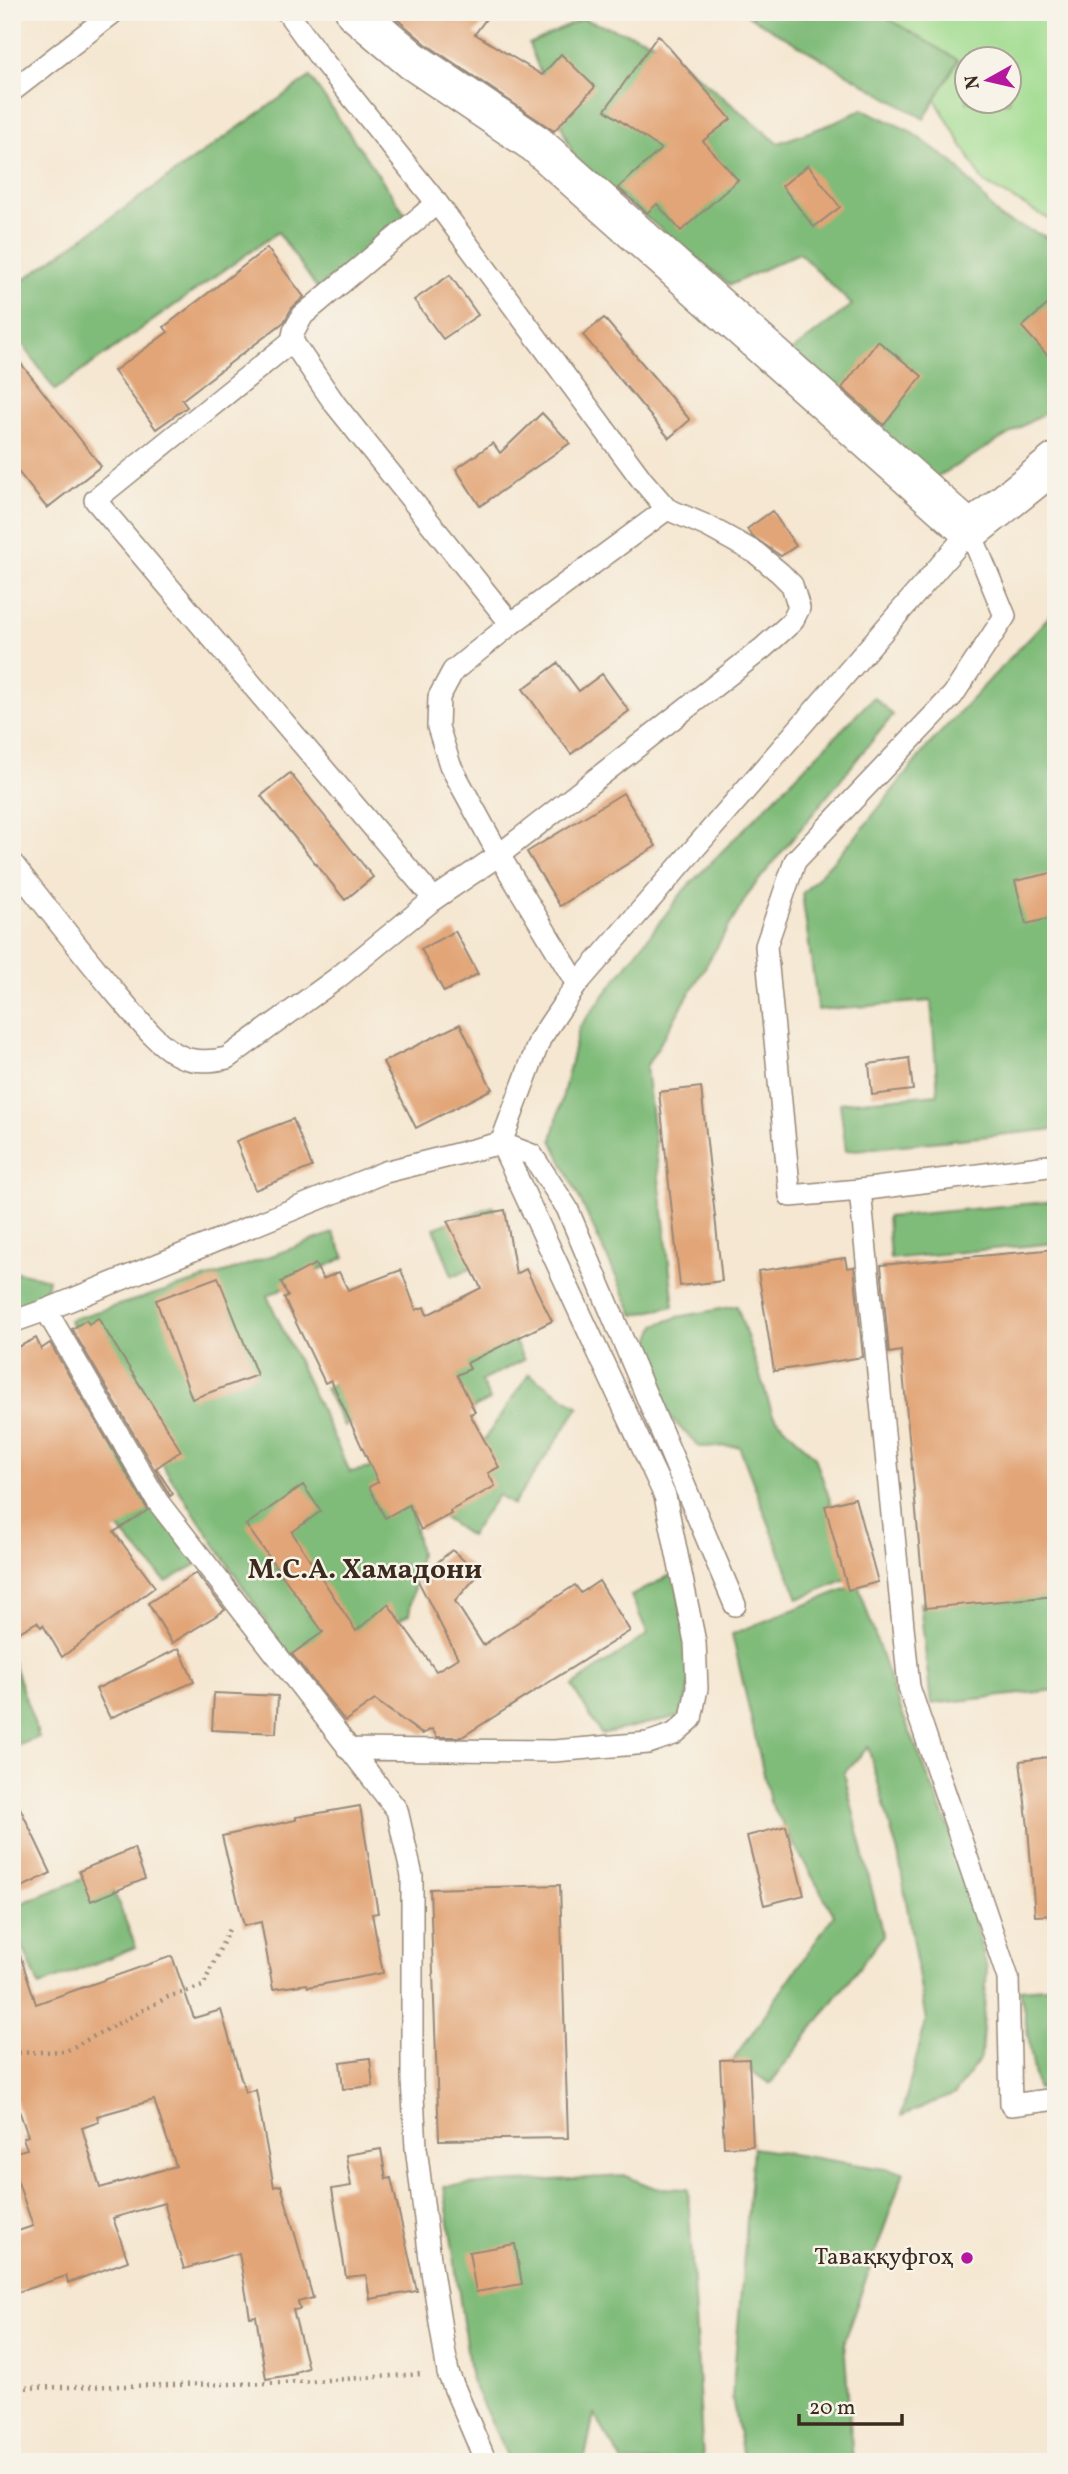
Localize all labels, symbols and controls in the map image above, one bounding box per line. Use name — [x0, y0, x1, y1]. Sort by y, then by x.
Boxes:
north arrow — [953, 46, 1023, 116]
text: N — [959, 73, 987, 91]
district label: М.С.А. Хамадони — [248, 1551, 482, 1590]
place label: Таваққуфгоҳ — [814, 2241, 953, 2275]
marker: Таваққуфгоҳ — [959, 2250, 975, 2266]
scale bar — [799, 2383, 902, 2427]
text: 20 m — [809, 2394, 855, 2423]

